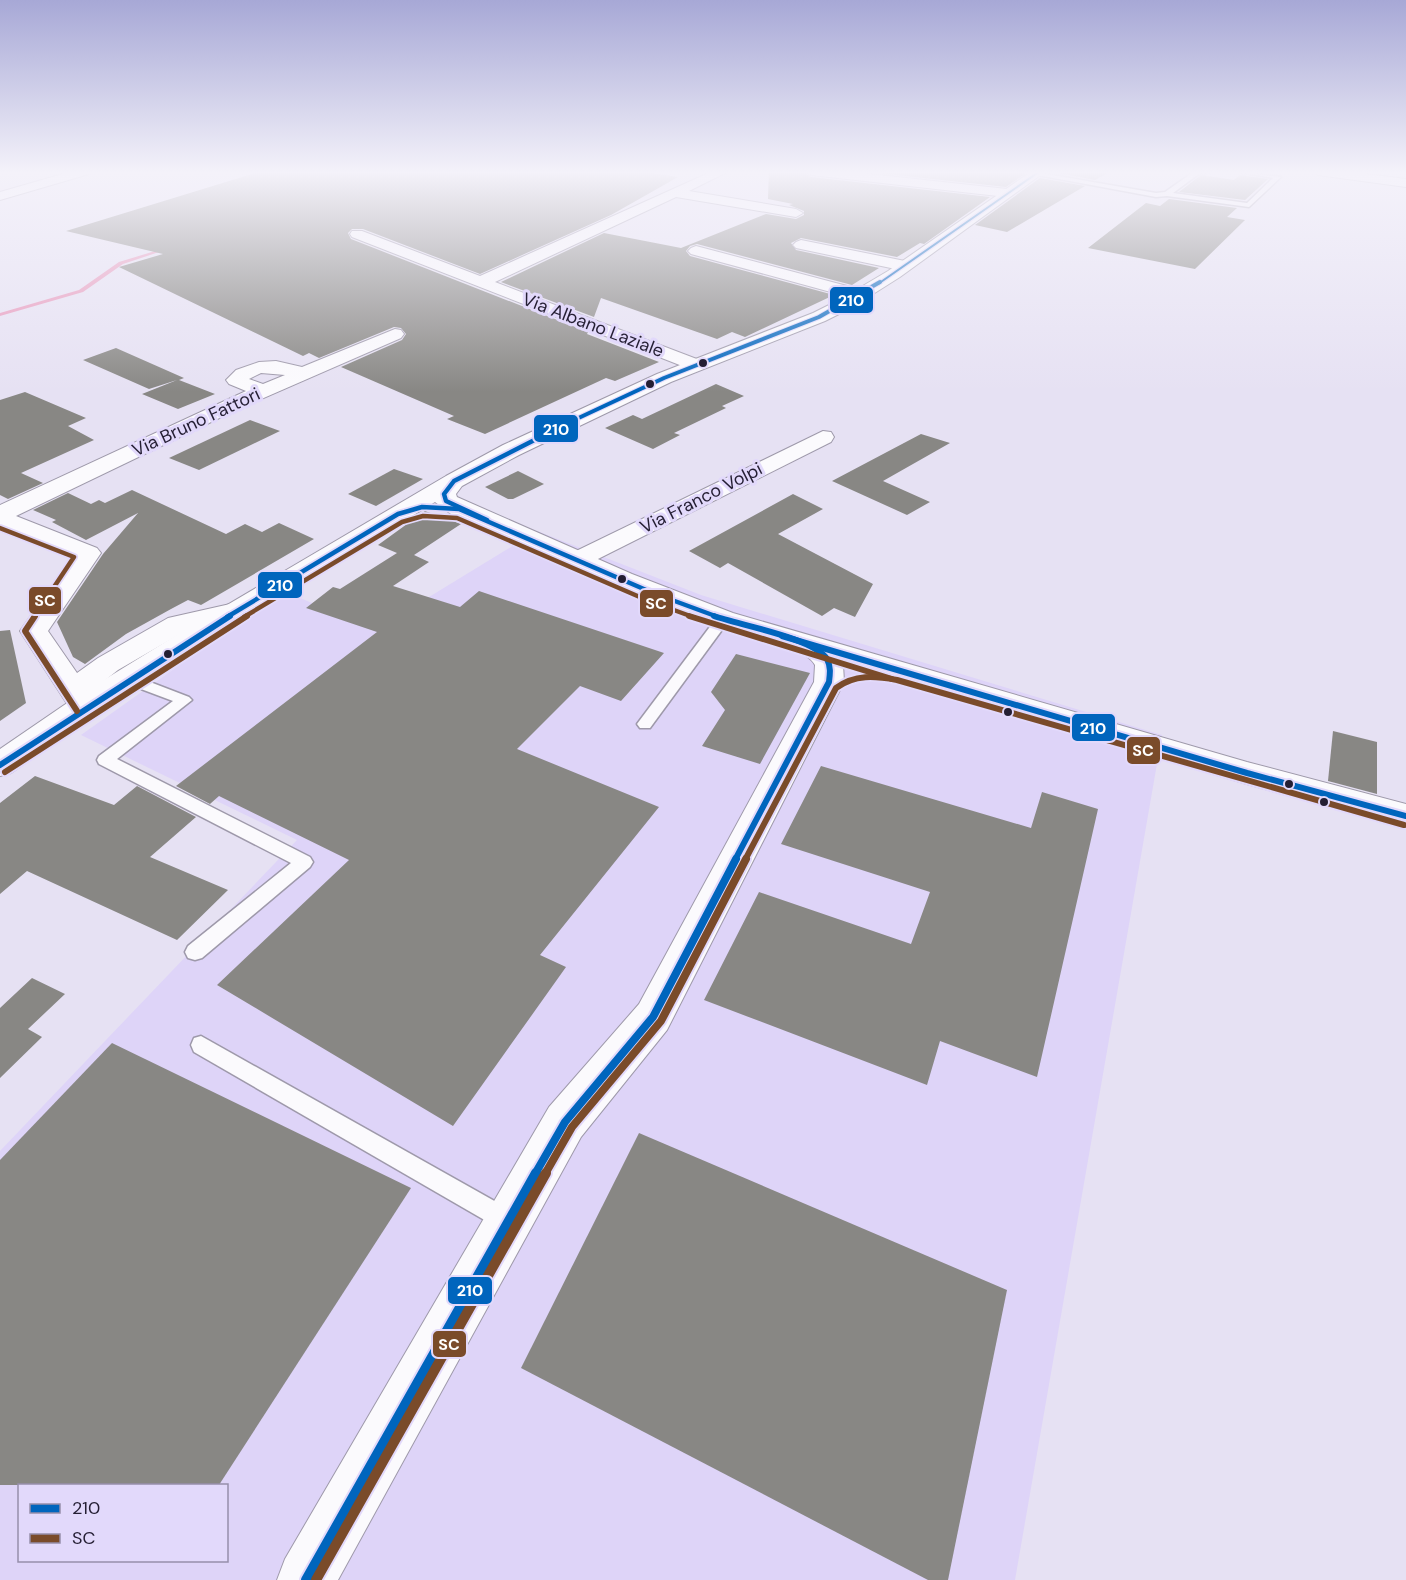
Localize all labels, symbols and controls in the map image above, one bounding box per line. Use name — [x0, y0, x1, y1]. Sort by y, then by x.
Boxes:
line badge: 210 — [829, 286, 874, 314]
street label: Via Albano Laziale — [519, 287, 667, 363]
text: 210 — [838, 290, 864, 311]
unlabelled marker — [697, 357, 709, 369]
unlabelled marker — [644, 378, 656, 390]
street label: Via Bruno Fattori — [128, 382, 264, 462]
line badge: 210 — [533, 414, 579, 443]
text: 210 — [543, 419, 569, 440]
street label: Via Franco Volpi — [636, 457, 766, 539]
line badge: 210 — [257, 571, 303, 599]
unlabelled marker — [616, 573, 628, 585]
text: 210 — [267, 575, 293, 596]
line badge: SC — [28, 586, 62, 615]
line badge: SC — [639, 589, 674, 618]
text: SC — [34, 590, 56, 611]
text: SC — [645, 593, 667, 614]
unlabelled marker — [162, 648, 174, 660]
unlabelled marker — [1002, 706, 1014, 718]
line badge: 210 — [1071, 713, 1116, 742]
text: 210 — [1080, 718, 1106, 739]
line badge: SC — [1126, 736, 1161, 765]
text: SC — [1132, 740, 1154, 761]
unlabelled marker — [1283, 778, 1295, 790]
unlabelled marker — [1318, 796, 1330, 808]
line badge: 210 — [447, 1276, 493, 1305]
text: 210 — [457, 1280, 483, 1301]
line badge: SC — [432, 1330, 467, 1358]
text: SC — [438, 1334, 460, 1355]
legend — [18, 1484, 228, 1562]
text: 210 — [72, 1496, 100, 1520]
text: SC — [72, 1526, 95, 1550]

